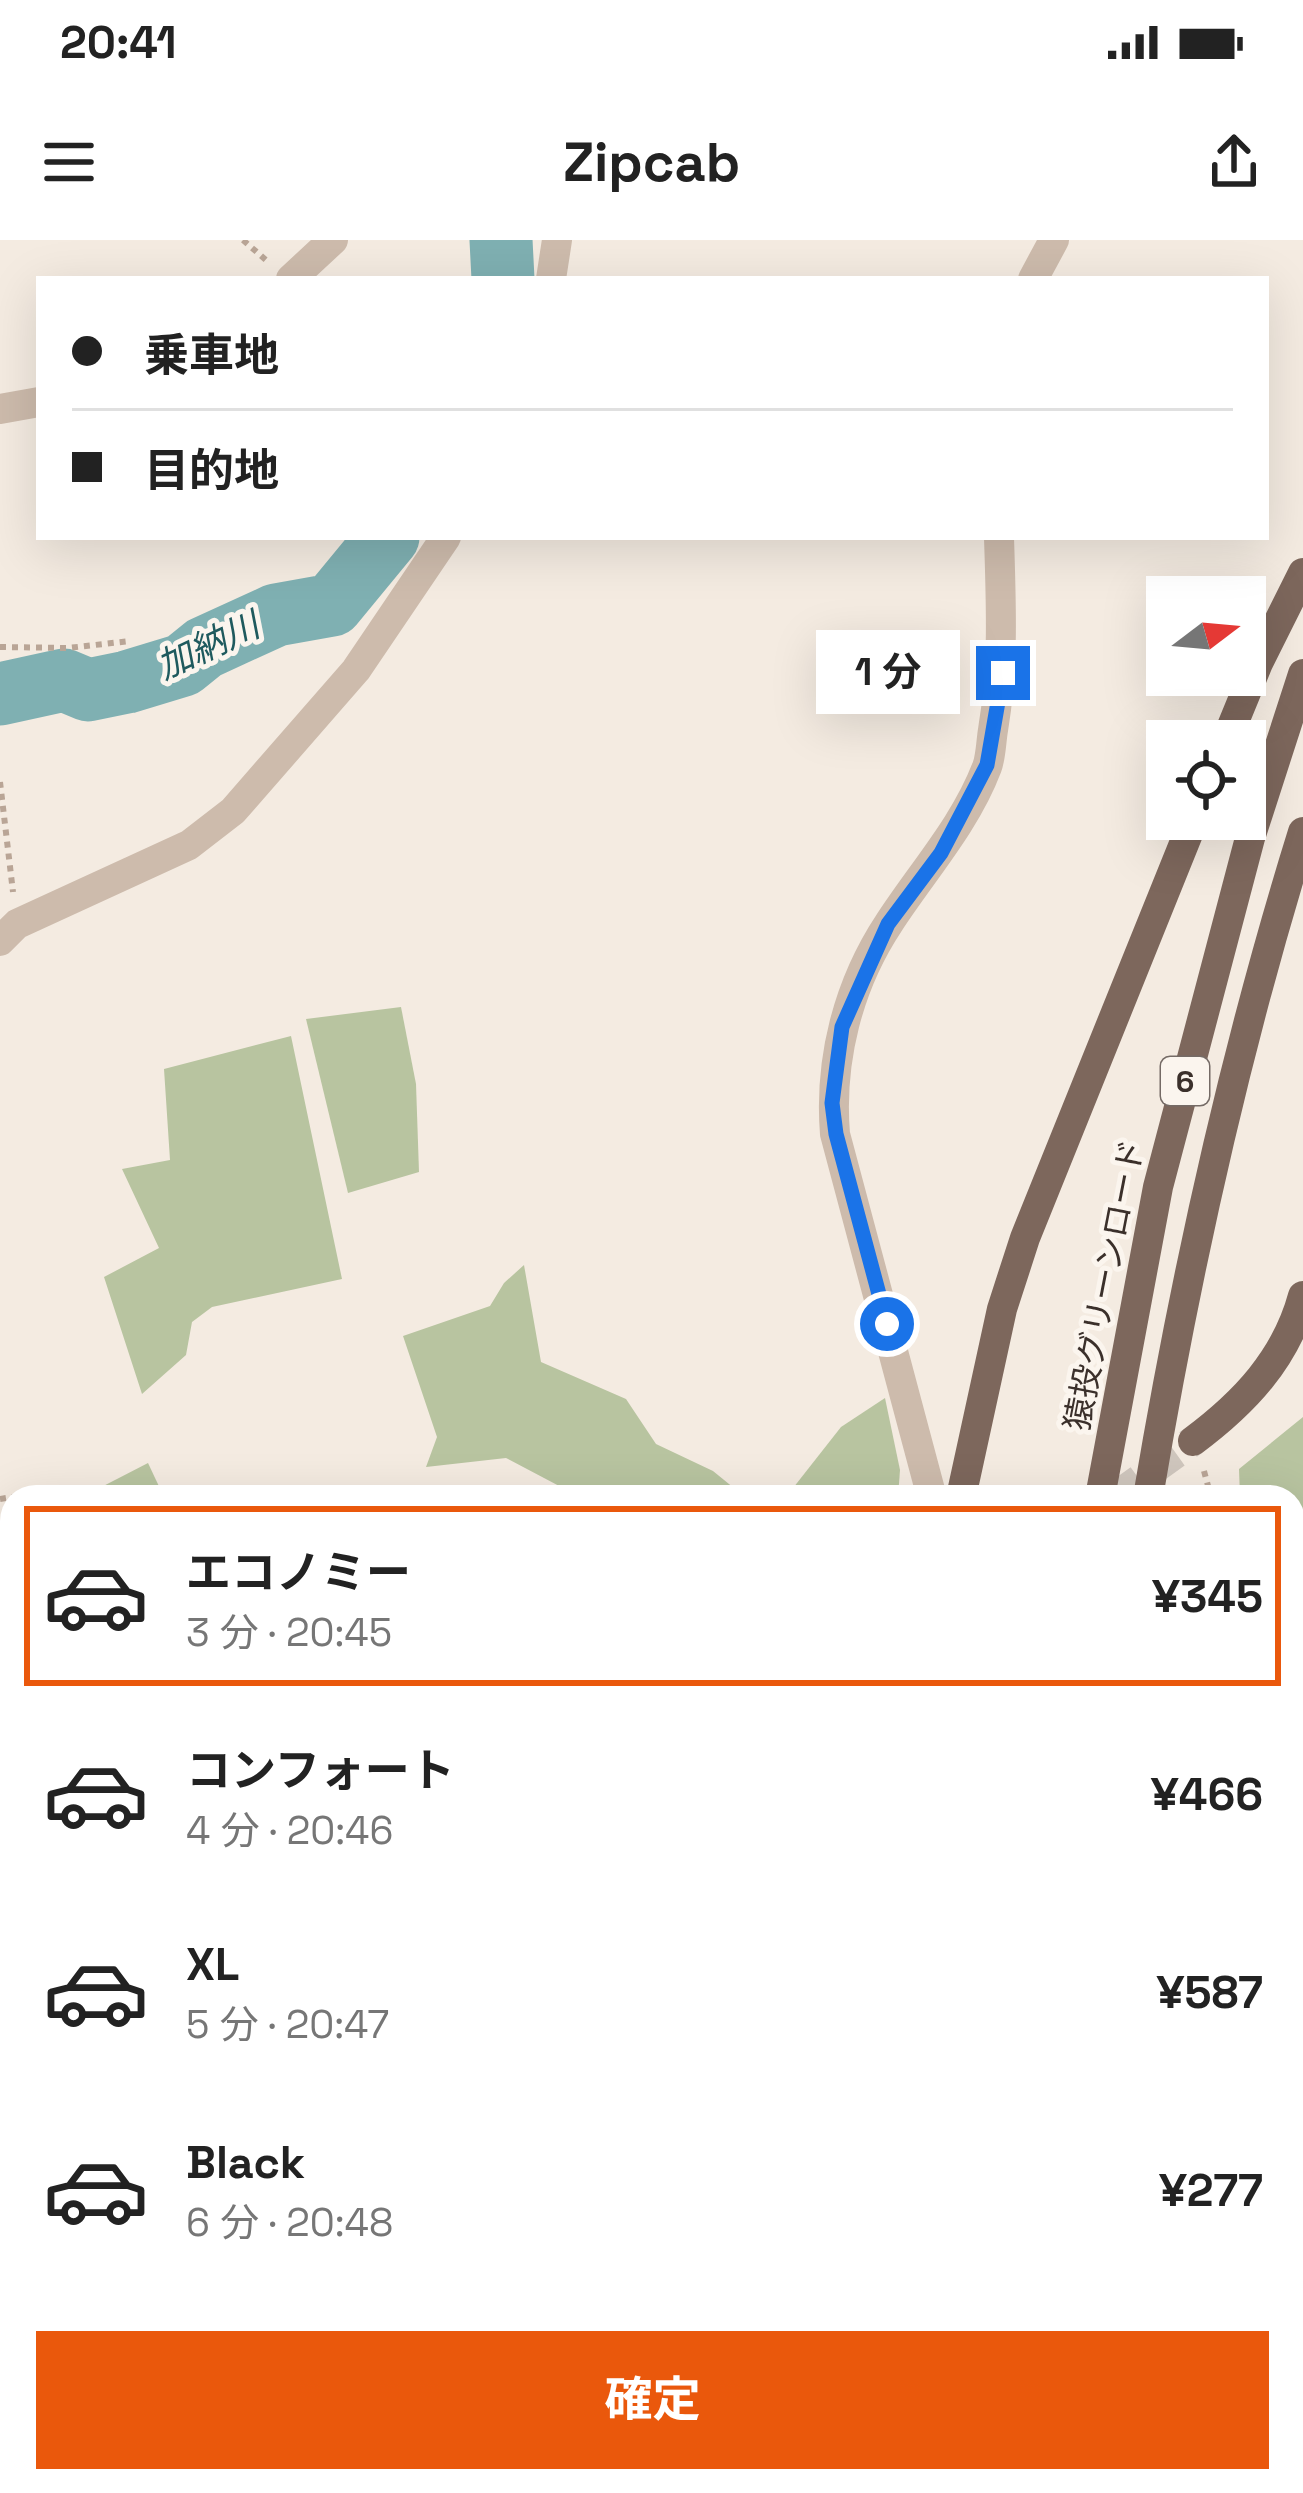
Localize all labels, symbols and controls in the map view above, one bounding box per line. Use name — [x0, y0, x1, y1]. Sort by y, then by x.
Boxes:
text: 20:41 — [60, 14, 177, 71]
text: Zipcab — [563, 128, 740, 197]
icon: menu — [36, 129, 102, 195]
icon: share — [1201, 129, 1267, 195]
text: 乗車地 — [144, 327, 279, 384]
text: 目的地 — [144, 442, 279, 499]
north arrow — [1146, 576, 1266, 696]
map controls — [1146, 576, 1266, 840]
water label: 加納川 — [149, 601, 270, 690]
callout: 1 分 — [817, 631, 961, 715]
route end — [976, 646, 1030, 700]
text: 1 分 — [855, 647, 921, 696]
button: locate — [1146, 720, 1266, 840]
road number: 6 — [1161, 1057, 1209, 1105]
street label: 猿投グリーンロード — [1056, 1136, 1154, 1434]
route start — [860, 1297, 914, 1351]
icon: car — [42, 1542, 150, 1650]
text: エコノミー — [186, 1544, 411, 1601]
text: ¥345 — [1152, 1568, 1263, 1625]
text: 3 分 · 20:45 — [186, 1608, 392, 1657]
icon: car — [42, 1740, 150, 1848]
text: コンフォート — [186, 1742, 455, 1799]
text: ¥466 — [1151, 1766, 1263, 1823]
text: 4 分 · 20:46 — [186, 1806, 393, 1855]
text: XL — [186, 1936, 239, 1993]
icon: car — [42, 1938, 150, 2046]
text: ¥587 — [1157, 1964, 1263, 2021]
text: 5 分 · 20:47 — [186, 2000, 389, 2049]
text: Black — [186, 2134, 305, 2191]
icon: car — [42, 2136, 150, 2244]
text: ¥277 — [1159, 2162, 1263, 2219]
text: 6 分 · 20:48 — [186, 2198, 393, 2247]
button: 確定 — [36, 2331, 1269, 2469]

